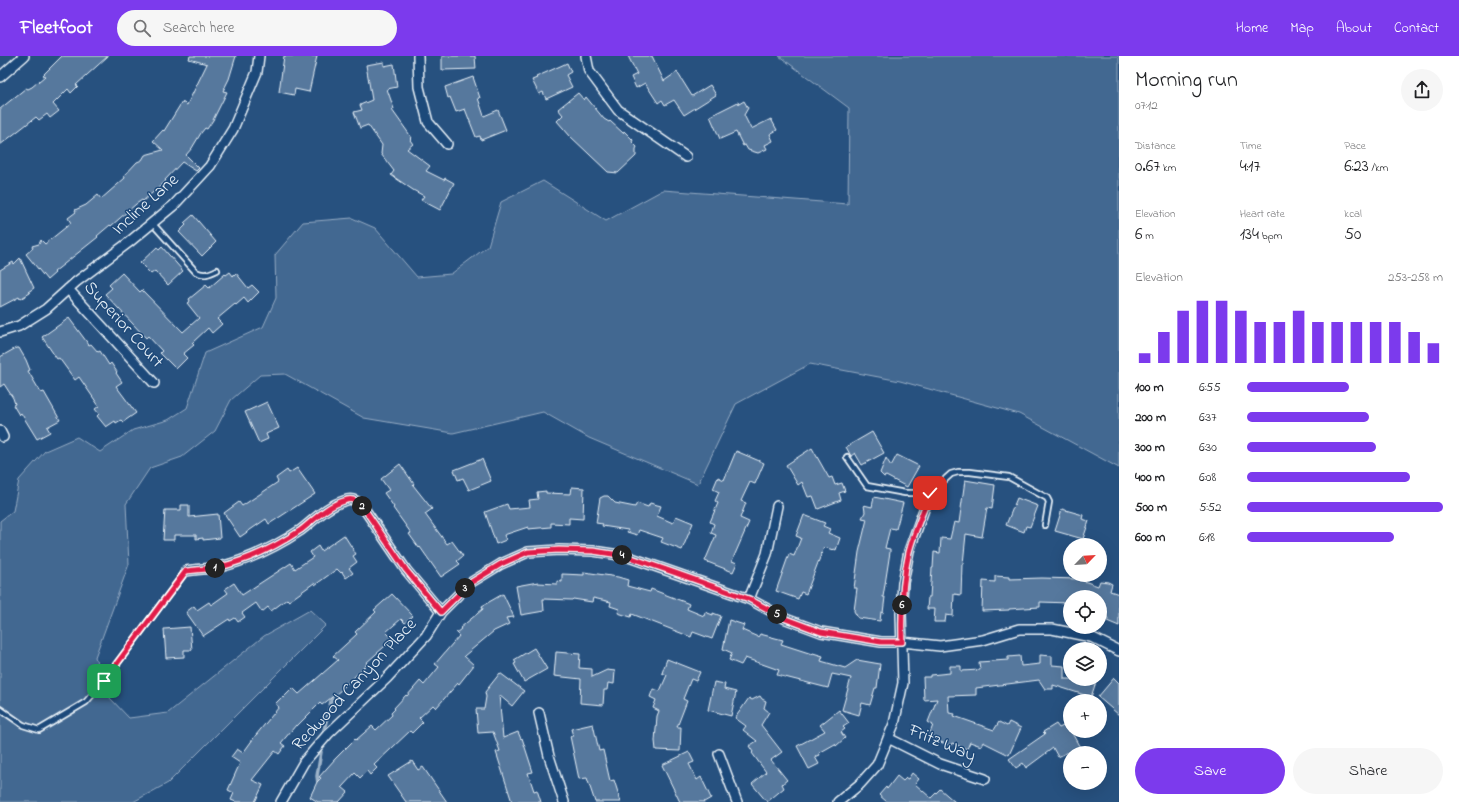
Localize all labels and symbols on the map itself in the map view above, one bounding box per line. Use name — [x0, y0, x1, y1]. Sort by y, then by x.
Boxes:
street label: Incline Lane — [107, 167, 186, 242]
street label: Superior Court — [77, 276, 169, 374]
pin — [913, 476, 947, 510]
pin: 2 — [352, 496, 372, 516]
north arrow — [1063, 538, 1107, 582]
pin: 4 — [612, 545, 632, 565]
pin: 1 — [205, 558, 225, 578]
pin: 3 — [455, 578, 475, 598]
pin: 6 — [892, 595, 912, 615]
pin: 5 — [767, 604, 787, 624]
street label: Redwood Canyon Place — [286, 612, 424, 757]
pin — [87, 664, 121, 698]
street label: Fritz Way — [903, 718, 980, 770]

